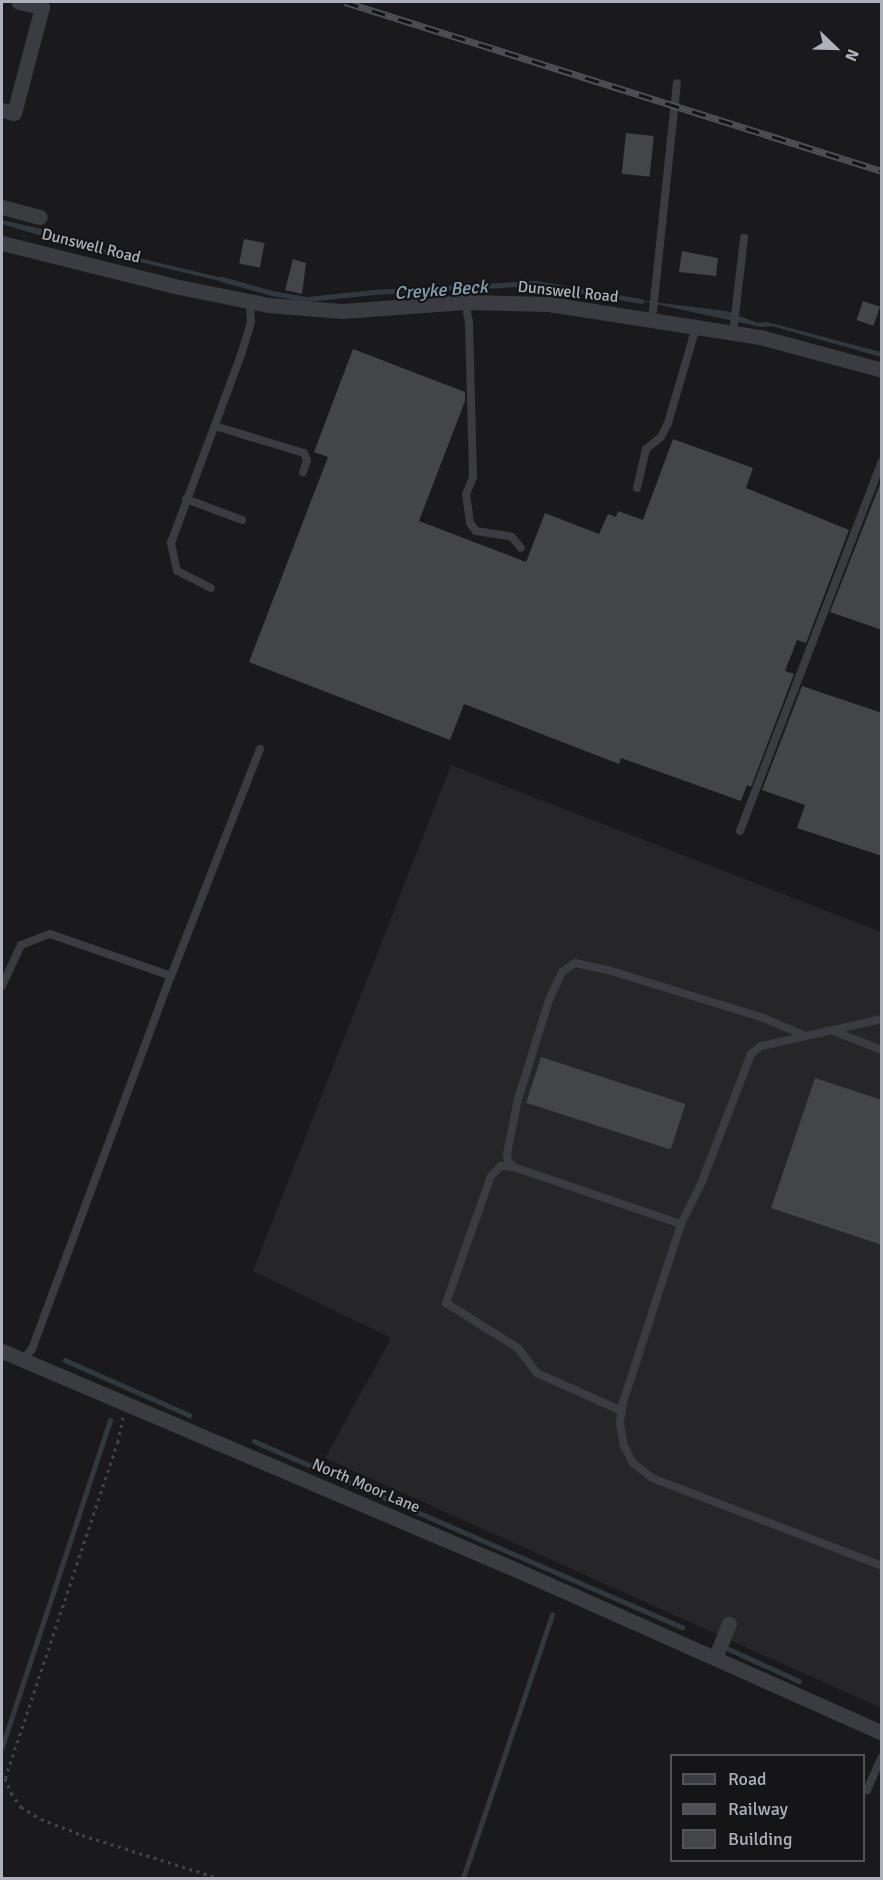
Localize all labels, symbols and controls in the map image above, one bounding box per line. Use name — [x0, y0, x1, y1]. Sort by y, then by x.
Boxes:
north arrow — [805, 18, 865, 78]
text: N — [840, 46, 863, 64]
street label: Dunswell Road — [40, 224, 142, 268]
water label: Creyke Beck — [394, 276, 488, 304]
street label: Dunswell Road — [517, 277, 619, 307]
street label: North Moor Lane — [309, 1455, 423, 1517]
legend — [670, 1754, 865, 1862]
text: Road — [728, 1768, 767, 1790]
text: Railway — [728, 1798, 788, 1820]
text: Building — [728, 1828, 792, 1850]

